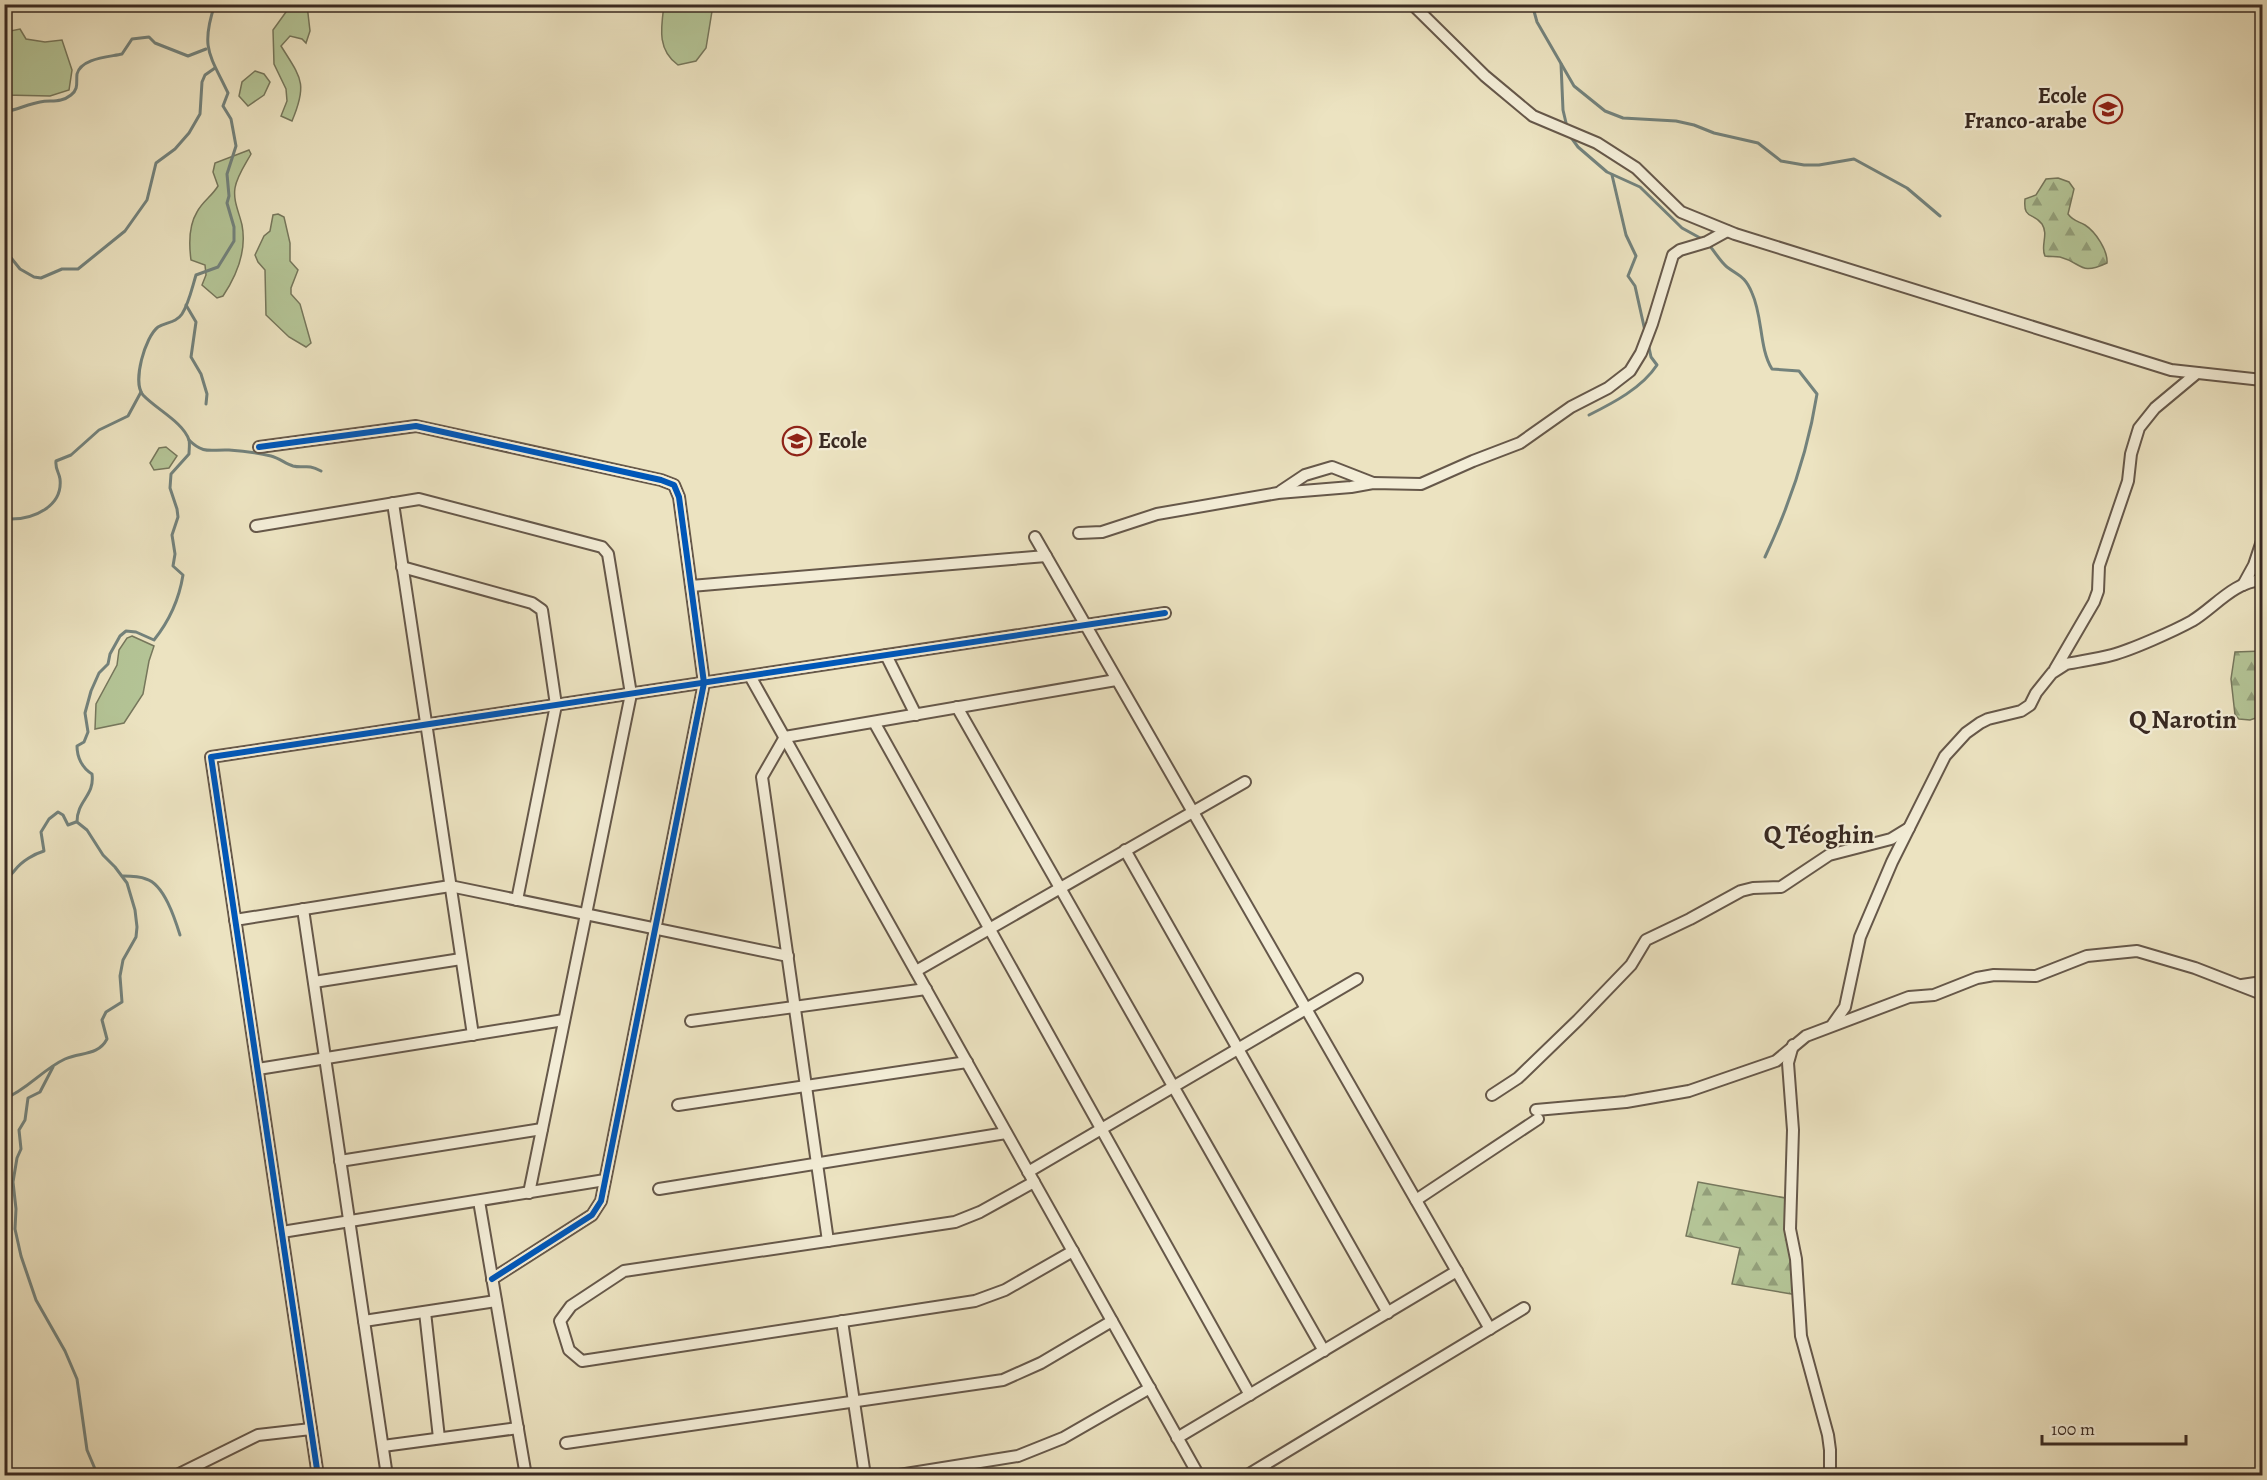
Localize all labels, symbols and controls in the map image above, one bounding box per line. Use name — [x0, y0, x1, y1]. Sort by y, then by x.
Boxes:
place label: Ecole Franco-arabe — [1964, 81, 2087, 136]
school or university icon: Ecole Franco-arabe — [2092, 93, 2124, 125]
school or university icon: Ecole — [781, 425, 813, 457]
place label: Ecole — [818, 426, 867, 456]
district label: Q Narotin — [2129, 702, 2237, 737]
district label: Q Téoghin — [1764, 817, 1875, 852]
scale bar — [2042, 1408, 2186, 1446]
text: 100 m — [2051, 1417, 2095, 1441]

